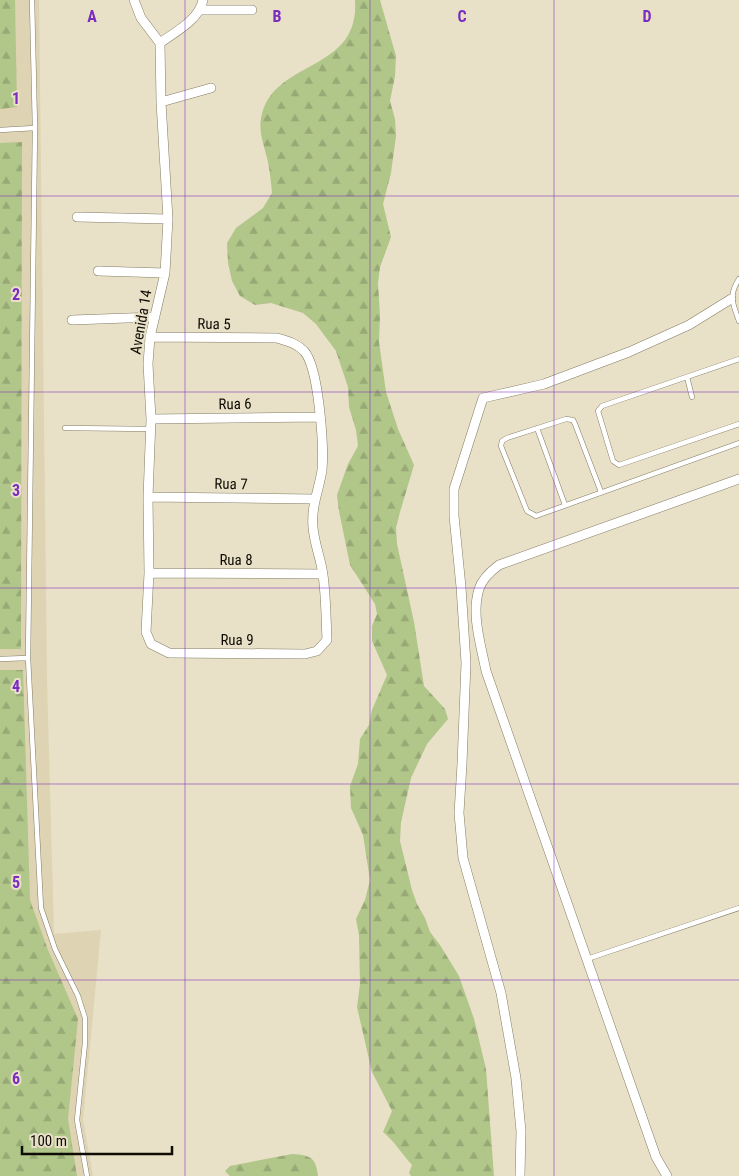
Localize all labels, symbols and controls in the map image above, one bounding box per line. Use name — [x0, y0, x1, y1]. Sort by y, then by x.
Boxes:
text: A — [87, 7, 97, 26]
text: B — [273, 7, 282, 26]
text: C — [457, 7, 467, 26]
text: D — [642, 7, 652, 26]
text: 1 — [12, 89, 20, 108]
text: 2 — [12, 285, 20, 304]
street label: Avenida 14 — [126, 288, 156, 356]
street label: Rua 5 — [197, 315, 231, 333]
street label: Rua 6 — [218, 395, 252, 413]
street label: Rua 7 — [214, 475, 248, 493]
text: 3 — [12, 481, 20, 500]
street label: Rua 8 — [219, 551, 253, 569]
street label: Rua 9 — [220, 631, 254, 649]
text: 4 — [12, 677, 20, 696]
text: 5 — [12, 873, 20, 892]
text: 6 — [12, 1069, 20, 1088]
scale bar — [22, 1124, 172, 1156]
text: 100 m — [30, 1132, 67, 1150]

